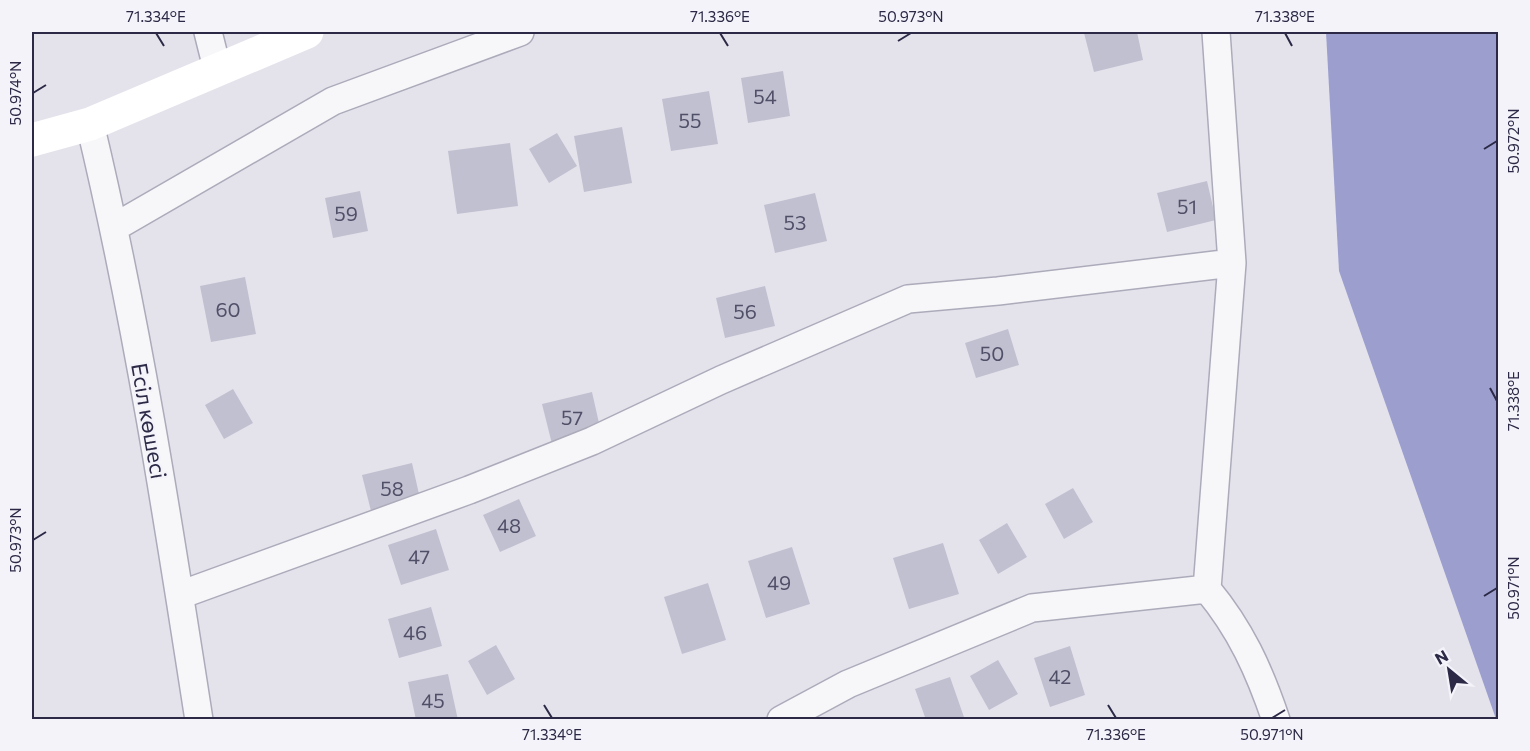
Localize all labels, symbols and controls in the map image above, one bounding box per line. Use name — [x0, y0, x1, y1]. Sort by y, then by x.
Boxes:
text: 71.334°E — [126, 7, 186, 25]
text: 71.336°E — [690, 7, 750, 25]
text: 50.973°N — [878, 7, 944, 25]
text: 71.338°E — [1255, 7, 1315, 25]
text: 50.974°N — [6, 61, 24, 125]
house number: 54 — [753, 84, 777, 108]
house number: 55 — [679, 108, 701, 132]
text: 50.972°N — [1504, 108, 1522, 174]
house number: 51 — [1177, 194, 1197, 218]
house number: 59 — [334, 201, 358, 225]
house number: 53 — [784, 210, 806, 234]
house number: 60 — [215, 297, 241, 321]
house number: 56 — [733, 299, 757, 323]
house number: 50 — [980, 341, 1004, 365]
street label: Есіл көшесі — [126, 361, 173, 481]
text: 71.338°E — [1504, 371, 1522, 431]
house number: 57 — [561, 405, 583, 429]
house number: 58 — [380, 476, 404, 500]
text: 50.973°N — [6, 507, 24, 573]
house number: 48 — [497, 513, 521, 537]
house number: 47 — [408, 544, 430, 568]
text: 50.971°N — [1504, 556, 1522, 620]
house number: 49 — [767, 570, 791, 594]
house number: 46 — [403, 620, 427, 644]
north arrow — [1419, 640, 1479, 700]
text: N — [1431, 645, 1451, 668]
house number: 42 — [1049, 664, 1071, 688]
house number: 45 — [421, 688, 445, 712]
text: 71.334°E — [522, 725, 582, 743]
text: 71.336°E — [1086, 725, 1146, 743]
text: 50.971°N — [1240, 725, 1304, 743]

